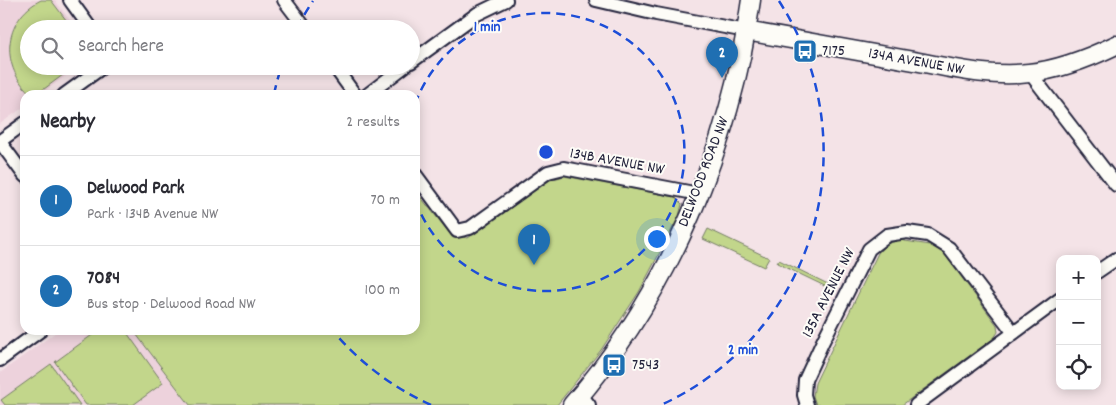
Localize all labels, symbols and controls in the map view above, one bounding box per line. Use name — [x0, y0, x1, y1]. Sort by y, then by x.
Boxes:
text: 1 min — [474, 17, 500, 39]
search box — [20, 20, 420, 75]
icon: search — [38, 34, 66, 62]
text: Search here — [78, 34, 164, 61]
pin: 2 — [706, 37, 738, 78]
bus stop icon: 7175 — [792, 38, 818, 64]
place label: 7175 — [822, 40, 845, 63]
street label: 134A AVENUE NW — [866, 42, 967, 82]
text: Nearby — [40, 108, 95, 138]
text: 2 results — [346, 111, 400, 134]
street label: DELWOOD ROAD NW — [672, 113, 736, 230]
street label: 134B AVENUE NW — [568, 142, 667, 182]
centre of rings — [537, 143, 555, 161]
text: Delwood Park — [87, 176, 184, 203]
text: 1 — [54, 189, 58, 212]
text: 70 m — [370, 189, 400, 212]
text: Park · 134B Avenue NW — [87, 203, 218, 226]
pin: 1 — [518, 224, 550, 265]
your location — [644, 226, 670, 252]
street label: 135A AVENUE NW — [797, 244, 862, 342]
map controls — [1056, 255, 1101, 390]
button: + — [1056, 255, 1101, 300]
text: 7084 — [87, 266, 120, 293]
text: 2 — [53, 279, 60, 302]
text: 100 m — [364, 279, 400, 302]
text: Bus stop · Delwood Road NW — [87, 293, 256, 316]
button: − — [1056, 300, 1101, 345]
text: 2 min — [728, 340, 758, 362]
button: locate — [1056, 345, 1101, 390]
bus stop icon: 7543 — [601, 352, 627, 378]
place label: 7543 — [632, 354, 659, 377]

